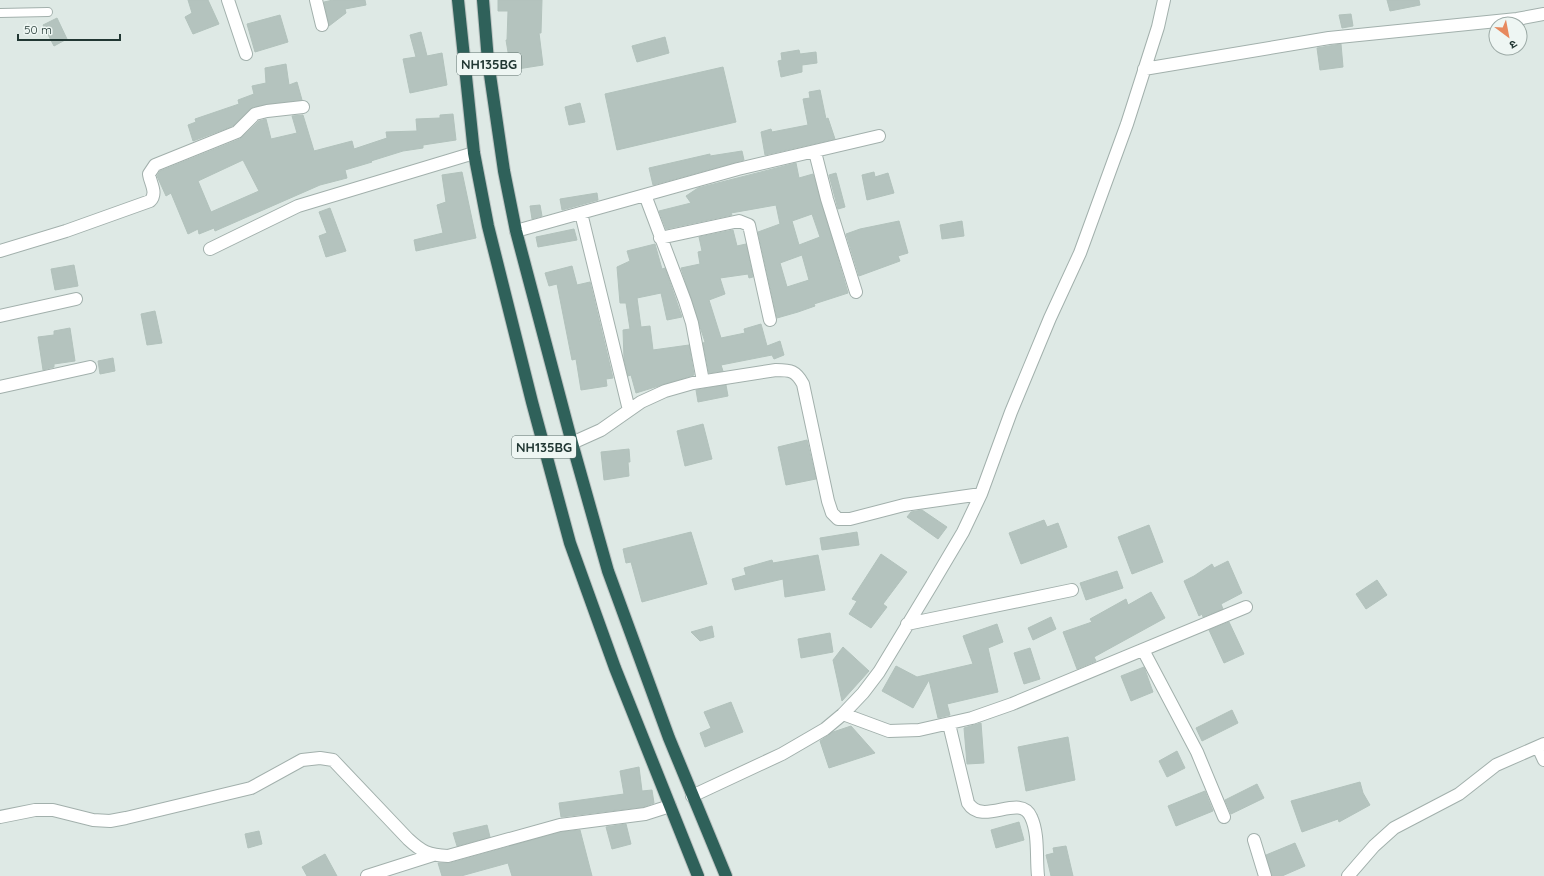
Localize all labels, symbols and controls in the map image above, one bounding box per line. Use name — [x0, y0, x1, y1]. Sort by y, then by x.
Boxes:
scale bar — [18, 16, 120, 42]
north arrow — [1488, 16, 1528, 56]
text: 50 m — [24, 22, 52, 37]
text: उ — [1506, 37, 1520, 52]
road number: NH135BG — [457, 53, 521, 75]
road number: NH135BG — [512, 436, 576, 458]

